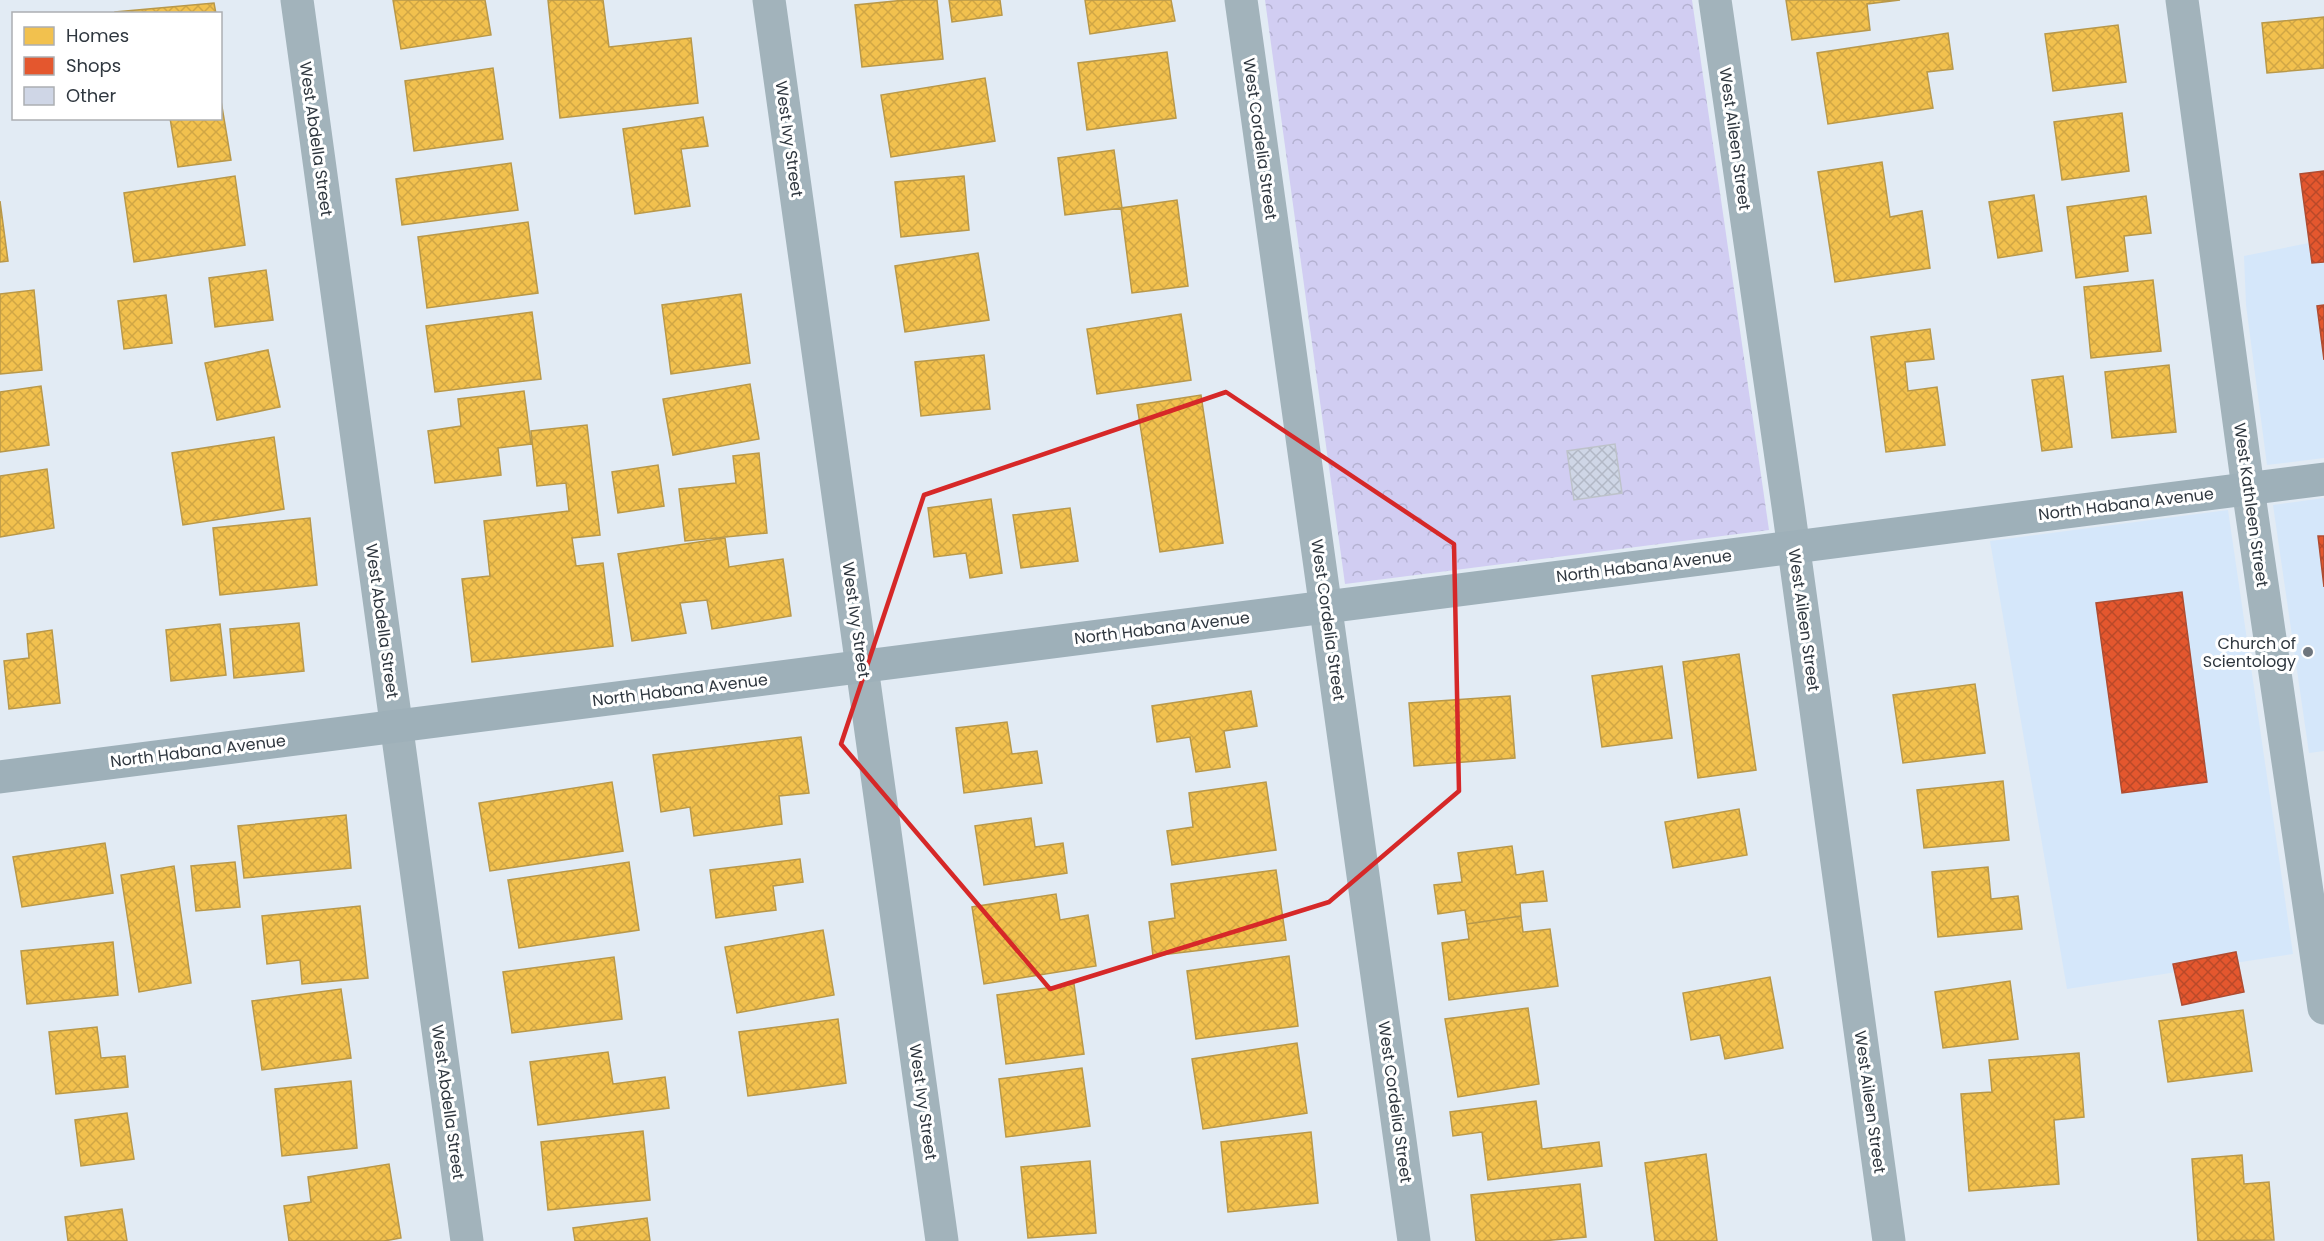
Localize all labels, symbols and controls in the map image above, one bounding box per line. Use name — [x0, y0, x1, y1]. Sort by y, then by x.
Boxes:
legend — [12, 12, 222, 120]
text: Homes — [66, 23, 129, 48]
text: Shops — [66, 53, 121, 78]
street label: West Cordelia Street — [1237, 57, 1283, 222]
street label: West Abdella Street — [294, 60, 338, 218]
street label: West Aileen Street — [1714, 66, 1756, 212]
street label: West Ivy Street — [769, 79, 809, 199]
text: Other — [66, 83, 116, 108]
street label: West Kathleen Street — [2228, 421, 2274, 589]
street label: North Habana Avenue — [2037, 482, 2215, 526]
street label: West Cordelia Street — [1305, 538, 1351, 703]
street label: West Abdella Street — [360, 542, 404, 700]
street label: North Habana Avenue — [1555, 544, 1733, 588]
street label: West Aileen Street — [1783, 547, 1825, 693]
street label: West Ivy Street — [836, 560, 876, 680]
street label: North Habana Avenue — [1073, 606, 1251, 650]
place label: Church of Scientology — [2203, 632, 2296, 673]
marker: Church of Scientology — [2301, 645, 2315, 659]
street label: North Habana Avenue — [591, 668, 769, 712]
street label: North Habana Avenue — [109, 729, 287, 773]
street label: West Cordelia Street — [1372, 1020, 1418, 1185]
street label: West Abdella Street — [426, 1023, 470, 1181]
street label: West Aileen Street — [1849, 1029, 1891, 1175]
street label: West Ivy Street — [903, 1042, 943, 1162]

